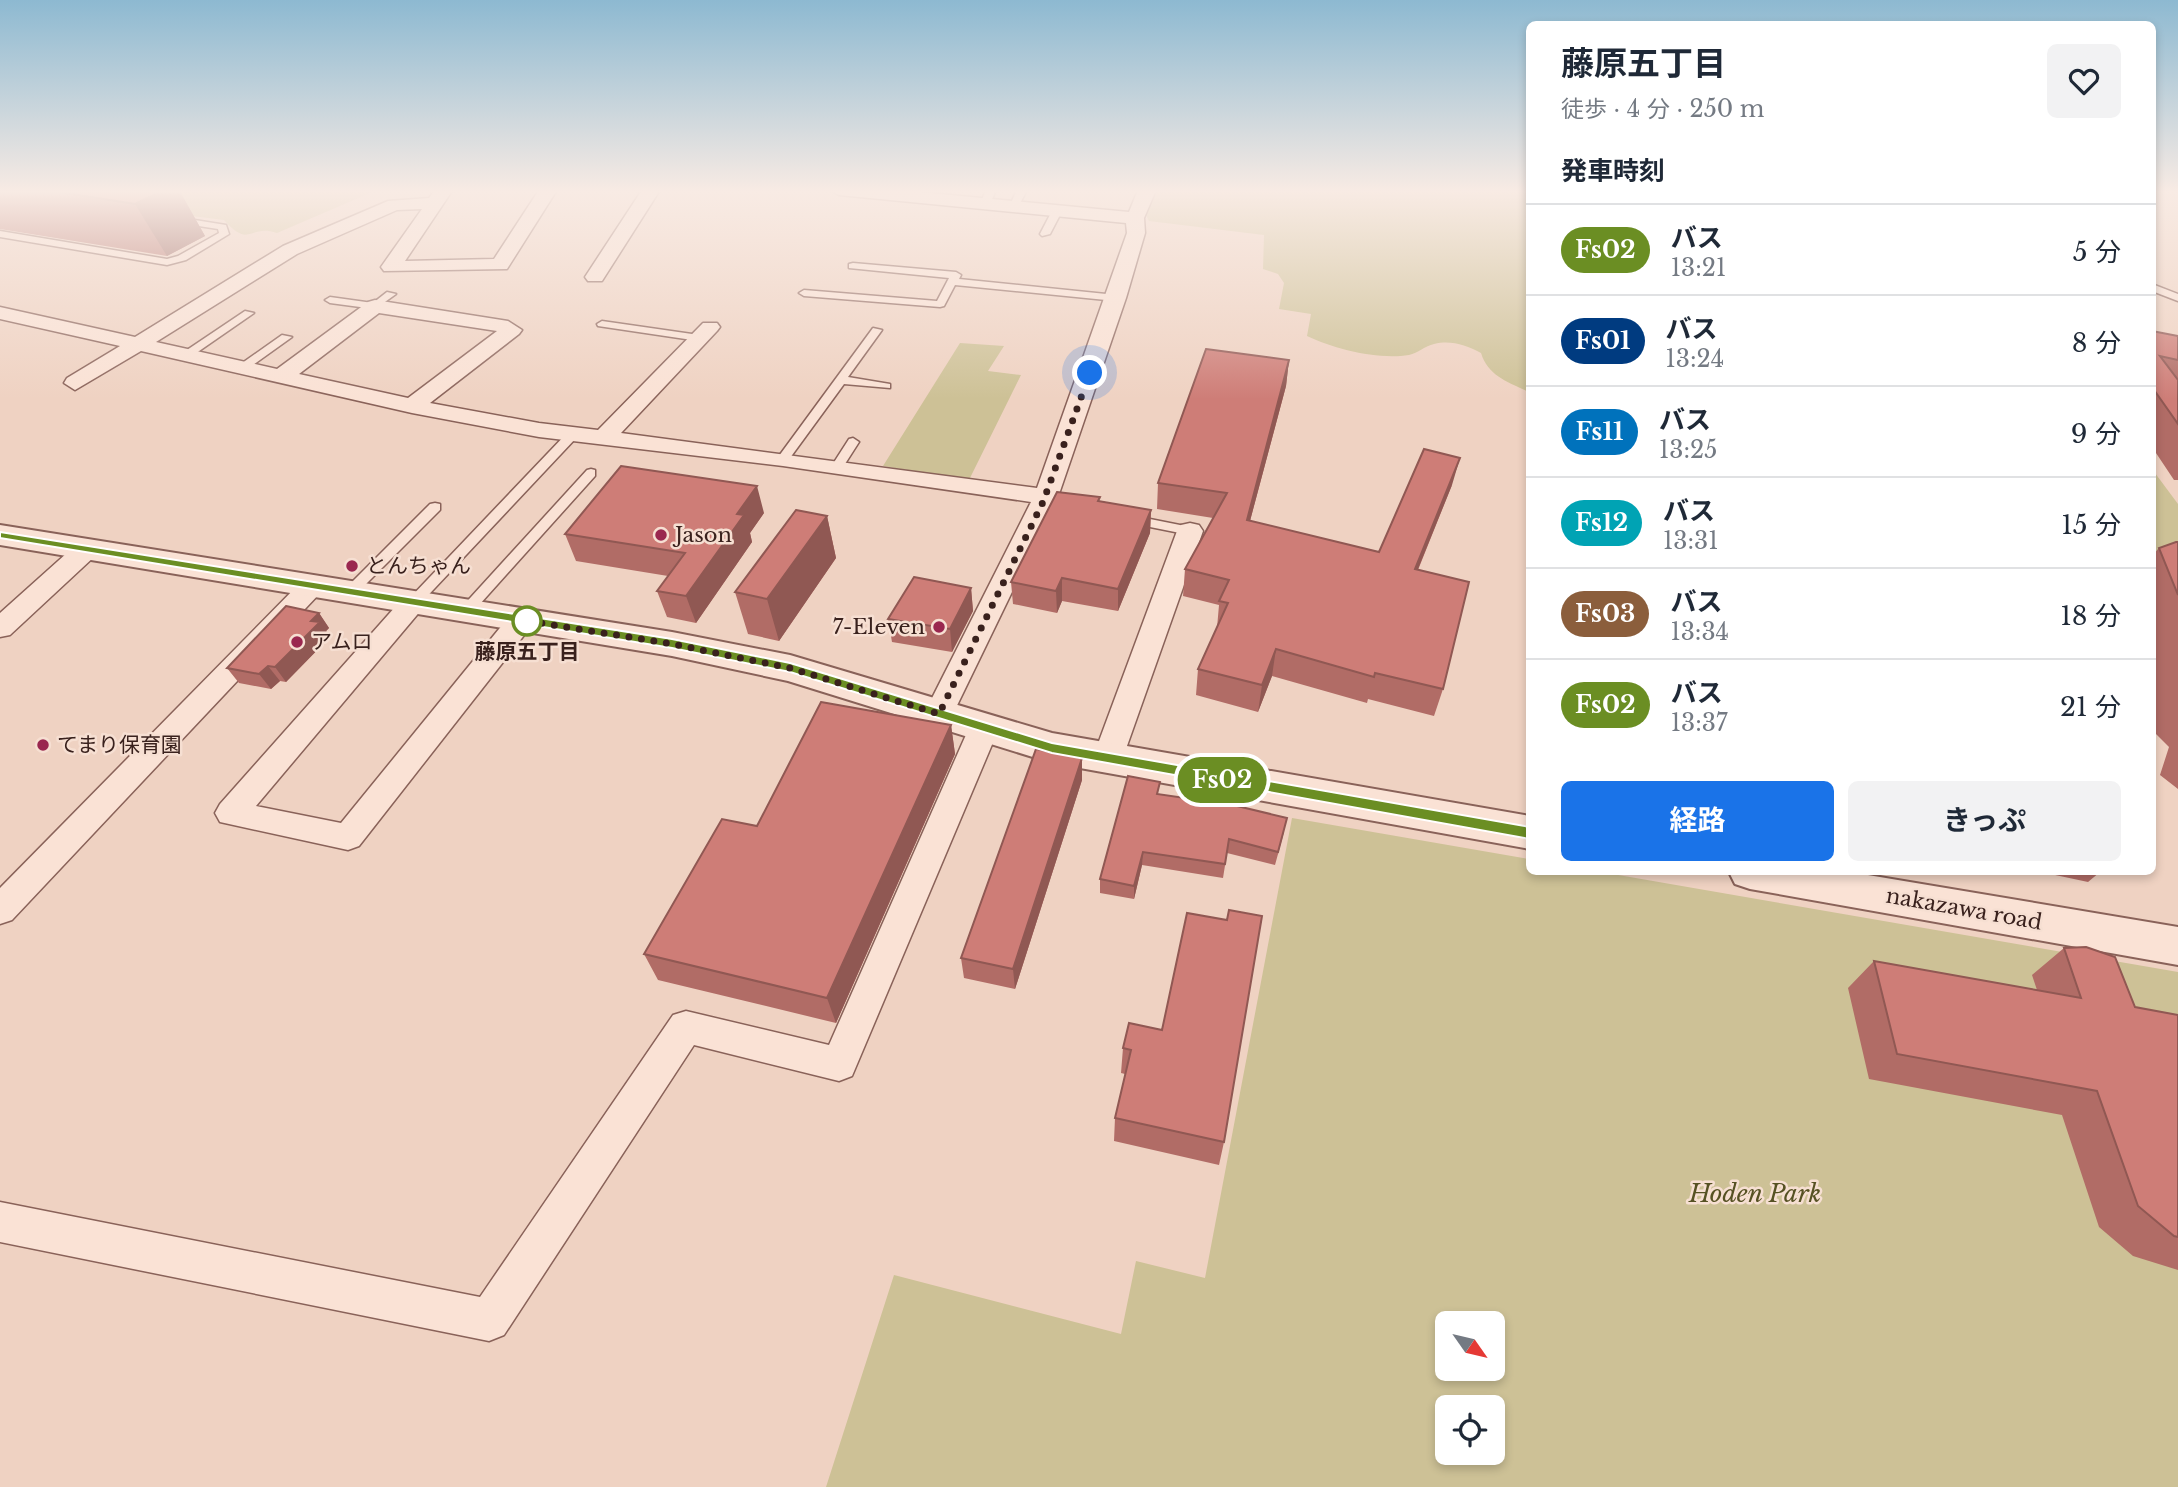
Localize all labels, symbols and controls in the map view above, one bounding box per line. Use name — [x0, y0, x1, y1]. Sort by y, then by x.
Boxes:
text: 藤原五丁目 — [1561, 43, 1726, 84]
button: heart — [2047, 44, 2121, 118]
text: 徒歩 · 4 分 · 250 m — [1561, 95, 1765, 123]
text: 発車時刻 — [1561, 155, 1665, 187]
text: バス — [1671, 222, 1723, 254]
text: Fs02 — [1575, 235, 1636, 264]
text: 5 分 — [2073, 236, 2121, 268]
text: 13:21 — [1671, 254, 1726, 282]
text: バス — [1666, 313, 1718, 345]
text: Fs01 — [1575, 326, 1631, 355]
text: 8 分 — [2072, 327, 2121, 359]
text: 13:24 — [1666, 345, 1724, 373]
your location — [1072, 355, 1107, 390]
text: バス — [1659, 404, 1711, 436]
text: Fs11 — [1576, 417, 1623, 446]
text: 9 分 — [2071, 418, 2121, 450]
text: 13:25 — [1659, 436, 1717, 464]
text: バス — [1663, 495, 1715, 527]
text: Fs12 — [1575, 508, 1628, 537]
text: 15 分 — [2061, 509, 2121, 541]
place label: Jason — [672, 522, 732, 548]
marker: Jason — [653, 527, 669, 543]
text: 13:31 — [1663, 527, 1719, 555]
place label: とんちゃん — [366, 553, 471, 579]
marker: とんちゃん — [344, 558, 360, 574]
text: バス — [1670, 586, 1722, 618]
text: Fs03 — [1575, 599, 1635, 628]
text: 18 分 — [2060, 600, 2121, 632]
marker: 藤原五丁目 — [512, 606, 542, 636]
place label: 7-Eleven — [833, 614, 925, 640]
text: 13:34 — [1670, 618, 1729, 646]
marker: 7-Eleven — [931, 619, 947, 635]
place label: アムロ — [311, 629, 373, 655]
marker: アムロ — [289, 634, 305, 650]
place label: 藤原五丁目 — [475, 639, 580, 665]
text: バス — [1671, 677, 1723, 709]
text: Fs02 — [1575, 690, 1636, 719]
text: 21 分 — [2060, 691, 2121, 723]
text: 13:37 — [1671, 709, 1727, 737]
place label: てまり保育園 — [57, 732, 182, 758]
marker: てまり保育園 — [35, 737, 51, 753]
line badge: Fs02 — [1173, 757, 1271, 803]
text: Fs02 — [1192, 765, 1252, 794]
button: 経路 — [1561, 781, 1834, 861]
button: きっぷ — [1848, 781, 2121, 861]
street label: nakazawa road — [1884, 882, 2044, 936]
park label: Hoden Park — [1688, 1179, 1821, 1208]
north arrow — [1435, 1311, 1505, 1381]
map controls — [1435, 1311, 1505, 1465]
button: locate — [1435, 1395, 1505, 1465]

